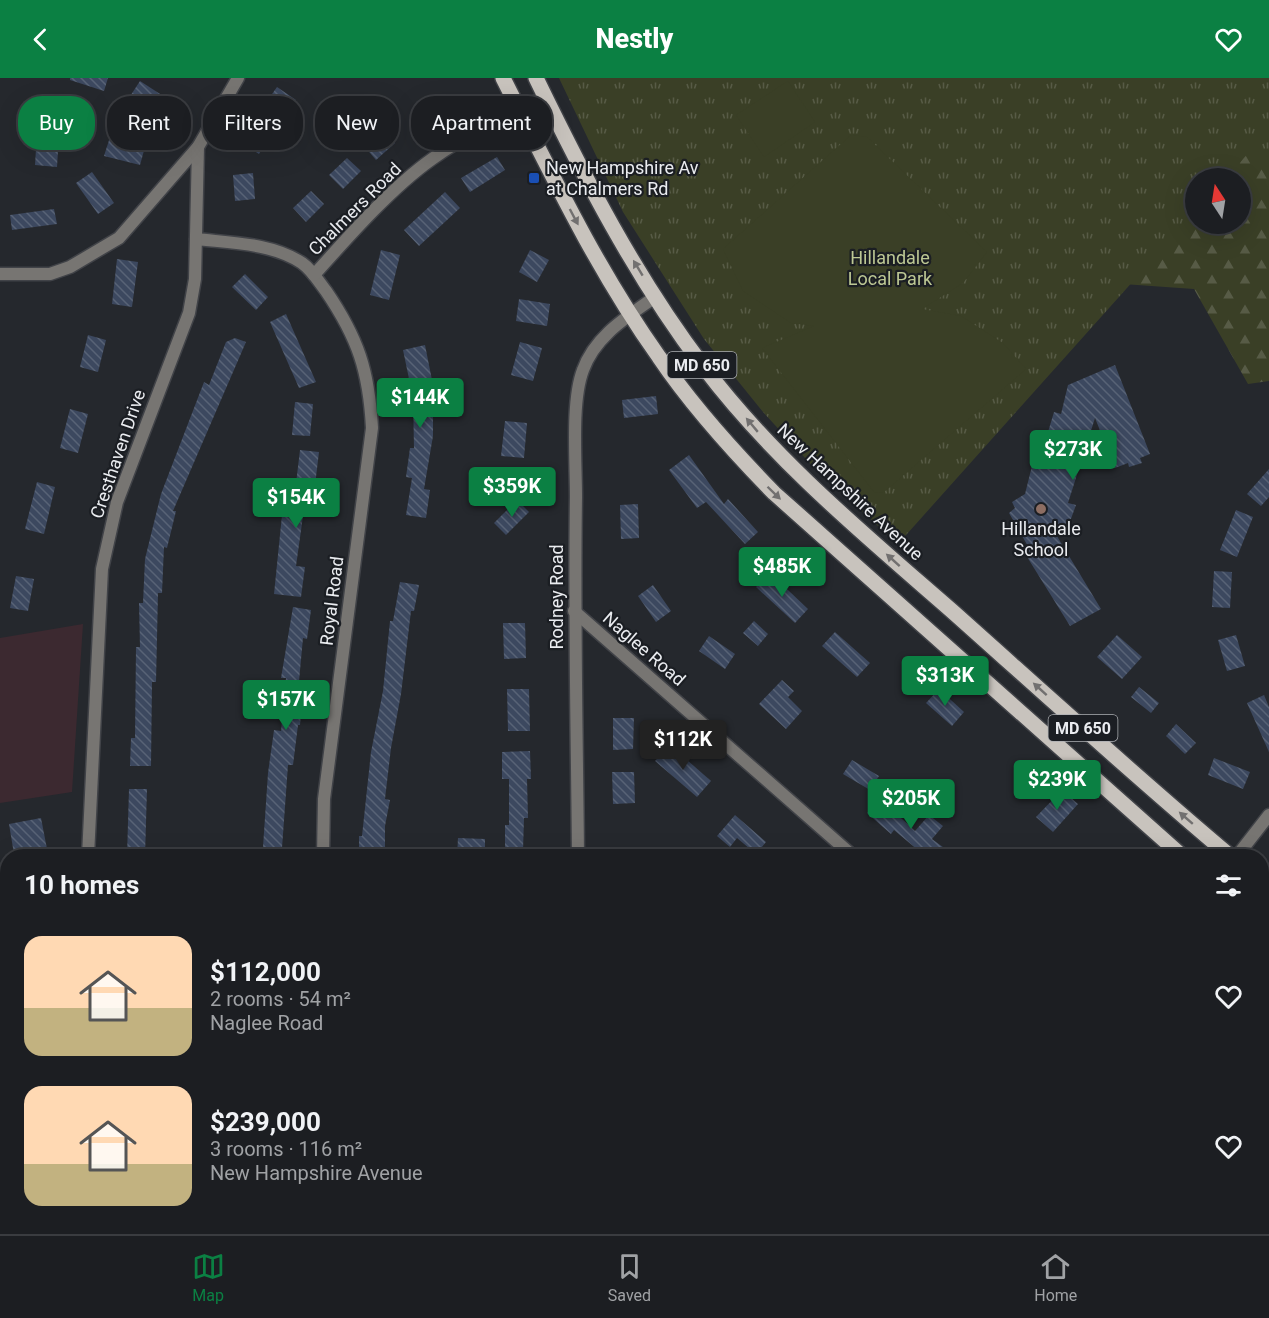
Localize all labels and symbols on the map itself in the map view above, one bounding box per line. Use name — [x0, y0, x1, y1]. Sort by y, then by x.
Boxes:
place label: New Hampshire Av at Chalmers Rd — [546, 157, 699, 199]
street label: Chalmers Road — [304, 158, 405, 259]
north arrow — [1185, 168, 1251, 234]
marker: New Hampshire Av at Chalmers Rd — [527, 171, 541, 185]
one-way arrow — [569, 209, 579, 226]
park label: Hillandale Local Park — [848, 247, 933, 289]
one-way arrow — [632, 260, 643, 276]
road number: MD 650 — [668, 352, 736, 378]
pin: $144K — [378, 378, 462, 429]
street label: Cresthaven Drive — [86, 387, 149, 521]
one-way arrow — [746, 418, 759, 433]
street label: New Hampshire Avenue — [773, 419, 927, 565]
pin: $273K — [1031, 430, 1115, 481]
pin: $359K — [470, 467, 554, 518]
pin: $154K — [254, 478, 338, 529]
one-way arrow — [767, 486, 782, 500]
marker: Hillandale School — [1034, 502, 1048, 516]
place label: Hillandale School — [1001, 518, 1081, 560]
street label: Rodney Road — [546, 544, 567, 650]
pin: $485K — [740, 547, 824, 598]
one-way arrow — [886, 554, 901, 567]
street label: Royal Road — [316, 555, 347, 647]
street label: Naglee Road — [599, 607, 690, 690]
pin: $313K — [903, 656, 987, 707]
pin: $157K — [244, 680, 328, 731]
one-way arrow — [1033, 683, 1048, 696]
road number: MD 650 — [1048, 715, 1118, 741]
pin: $112K — [641, 720, 725, 771]
pin: $239K — [1015, 760, 1099, 811]
pin: $205K — [869, 779, 953, 830]
one-way arrow — [1179, 812, 1194, 825]

